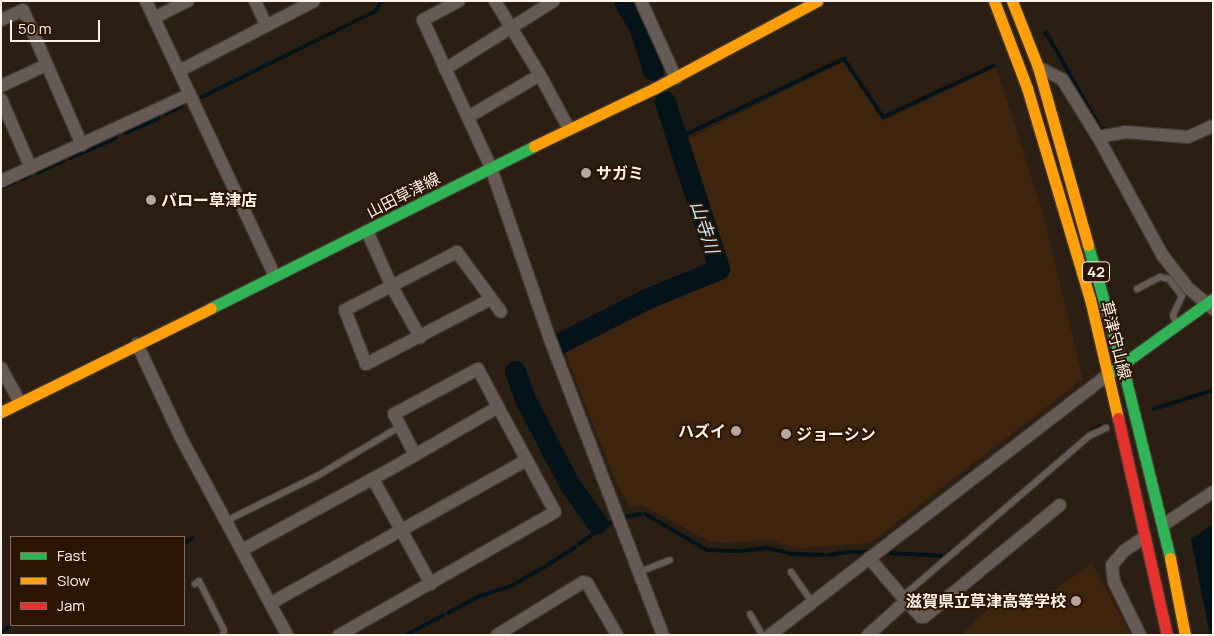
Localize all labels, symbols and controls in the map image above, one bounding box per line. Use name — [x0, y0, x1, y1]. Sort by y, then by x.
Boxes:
scale bar — [12, 10, 102, 42]
text: 50 m — [18, 18, 52, 39]
place label: サガミ — [596, 163, 644, 183]
marker: サガミ — [580, 167, 592, 179]
street label: 山田草津線 — [363, 168, 443, 222]
place label: バロー草津店 — [161, 190, 257, 210]
marker: バロー草津店 — [145, 194, 157, 206]
water label: 山寺川 — [686, 198, 724, 256]
road number: 42 — [1081, 260, 1111, 284]
street label: 草津守山線 — [1097, 299, 1135, 381]
place label: ハズイ — [678, 421, 726, 441]
place label: ジョーシン — [796, 424, 876, 444]
marker: ハズイ — [730, 425, 742, 437]
marker: ジョーシン — [780, 428, 792, 440]
legend — [10, 536, 185, 626]
text: Fast — [57, 545, 86, 566]
text: Slow — [57, 570, 90, 591]
place label: 滋賀県立草津高等学校 — [906, 591, 1066, 611]
text: Jam — [57, 595, 85, 616]
marker: 滋賀県立草津高等学校 — [1070, 595, 1082, 607]

